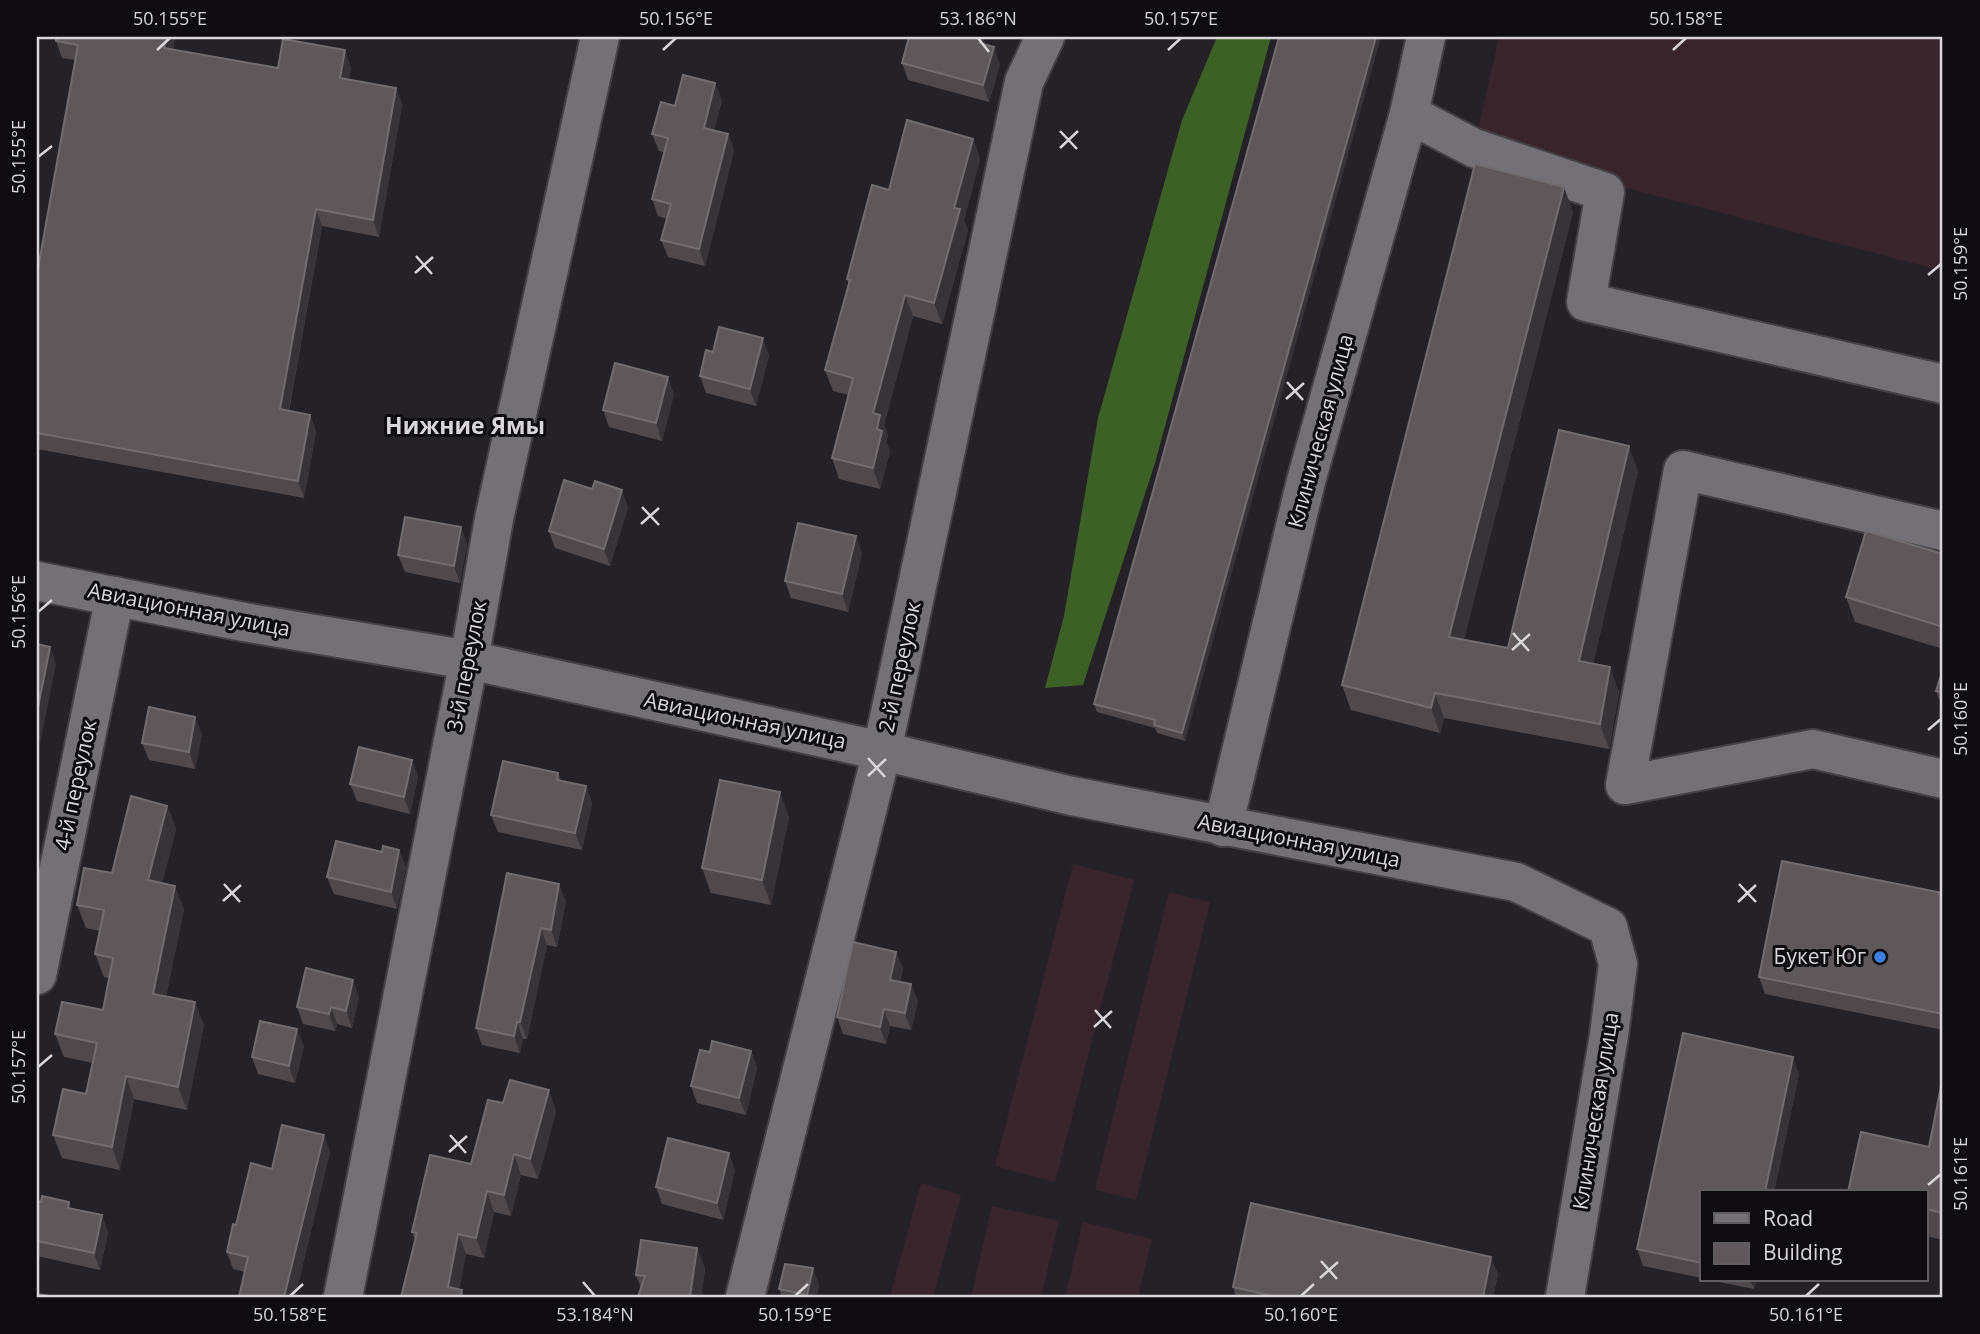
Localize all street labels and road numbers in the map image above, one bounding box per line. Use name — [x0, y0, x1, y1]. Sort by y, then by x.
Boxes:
street label: Клиническая улица — [1281, 331, 1359, 531]
street label: Авиационная улица — [86, 576, 293, 642]
street label: 3-й переулок — [440, 598, 492, 734]
street label: 2-й переулок — [871, 599, 927, 735]
street label: Авиационная улица — [642, 685, 849, 755]
street label: 4-й переулок — [47, 717, 103, 853]
street label: Авиационная улица — [1196, 807, 1403, 873]
street label: Клиническая улица — [1566, 1010, 1624, 1212]

